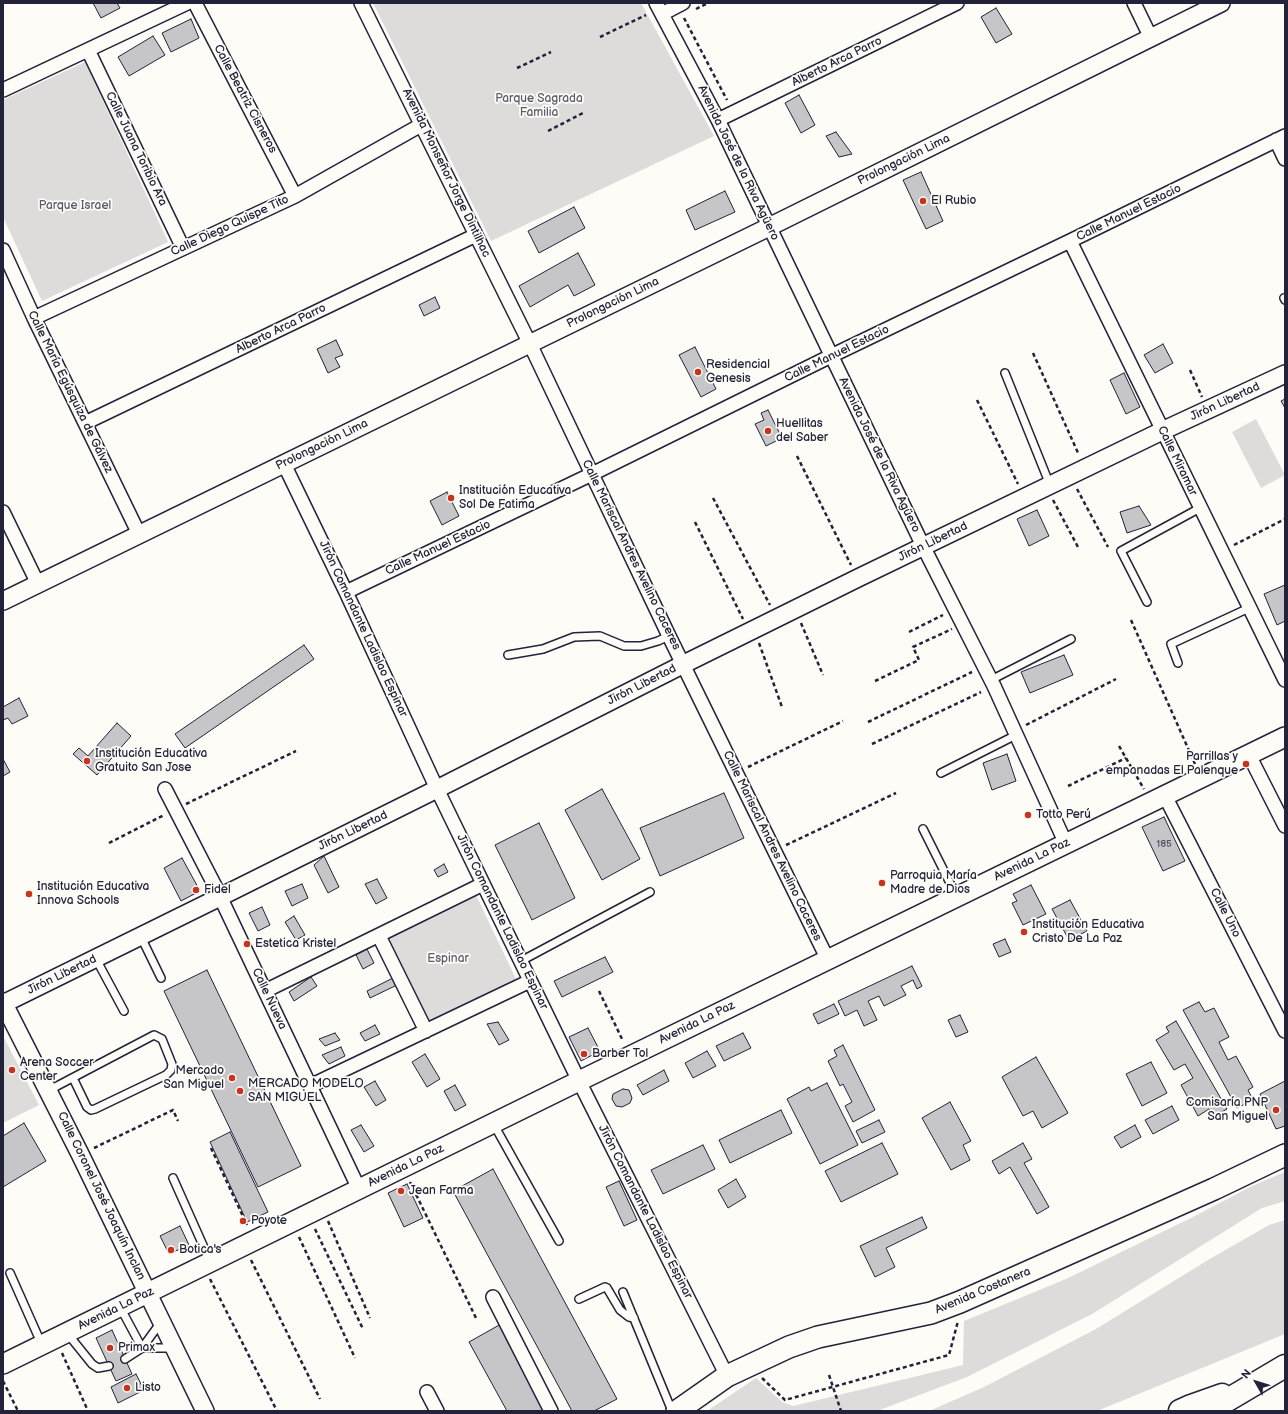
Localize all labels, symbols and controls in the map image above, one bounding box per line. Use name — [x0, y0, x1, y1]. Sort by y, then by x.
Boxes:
street label: Alberto Arca Parro — [790, 34, 884, 90]
street label: Calle Beatriz Cisneros — [210, 42, 280, 156]
street label: Avenida José de la Riva Agüero — [694, 83, 782, 243]
street label: Avenida Monseñor Jorge Dintilhac — [399, 86, 493, 260]
street label: Calle Juana Toribio Ara — [102, 90, 170, 208]
park label: Parque Sagrada Familia — [495, 92, 583, 120]
street label: Prolongación Lima — [856, 131, 952, 189]
street label: Calle Manuel Estacio — [1074, 181, 1184, 245]
street label: Calle Diego Quispe Tito — [169, 192, 291, 260]
place label: El Rubio — [931, 194, 976, 208]
marker: El Rubio — [918, 196, 928, 206]
park label: Parque Israel — [39, 199, 111, 213]
street label: Prolongación Lima — [565, 274, 661, 332]
street label: Alberto Arca Parro — [234, 301, 328, 357]
street label: Calle María Egúsquiza de Gálvez — [24, 308, 116, 476]
street label: Calle Manuel Estacio — [782, 322, 892, 386]
place label: Residencial Genesis — [706, 358, 770, 386]
marker: Residencial Genesis — [693, 367, 703, 377]
street label: Avenida José de la Riva Agüero — [835, 375, 923, 535]
street label: Jirón Libertad — [1188, 380, 1262, 424]
street label: Prolongación Lima — [274, 416, 370, 474]
place label: Huellitas del Saber — [776, 417, 828, 445]
street label: Calle Miramar — [1154, 424, 1200, 498]
marker: Huellitas del Saber — [763, 426, 773, 436]
street label: Calle Mariscal Andres Avelino Caceres — [579, 458, 683, 652]
place label: Institución Educativa Sol De Fatima — [459, 484, 571, 512]
marker: Institución Educativa Sol De Fatima — [446, 493, 456, 503]
street label: Calle Manuel Estacio — [383, 517, 493, 579]
street label: Jirón Libertad — [896, 519, 970, 565]
street label: Jirón Comandante Ladislao Espinar — [316, 538, 410, 720]
street label: Jirón Libertad — [605, 662, 679, 708]
place label: Institución Educativa Gratuito San Jose — [95, 747, 207, 775]
street label: Calle Mariscal Andres Avelino Caceres — [720, 749, 824, 943]
place label: Parrillas y empanadas El Palenque — [1106, 750, 1238, 778]
marker: Institución Educativa Gratuito San Jose — [82, 756, 92, 766]
marker: Parrillas y empanadas El Palenque — [1241, 759, 1251, 769]
street label: Jirón Libertad — [316, 808, 390, 854]
place label: Totto Perú — [1036, 808, 1091, 822]
marker: Totto Perú — [1023, 810, 1033, 820]
street label: Jirón Comandante Ladislao Espinar — [453, 832, 551, 1012]
street label: Avenida La Paz — [992, 835, 1072, 885]
house number: 185 — [1156, 838, 1172, 850]
place label: Parroquia María Madre de Dios — [890, 869, 977, 897]
marker: Parroquia María Madre de Dios — [877, 878, 887, 888]
place label: Institución Educativa Innova Schools — [37, 880, 149, 908]
place label: Fidel — [204, 883, 231, 897]
marker: Fidel — [191, 885, 201, 895]
street label: Calle Uno — [1206, 886, 1244, 940]
marker: Institución Educativa Innova Schools — [24, 889, 34, 899]
place label: Institución Educativa Cristo De La Paz — [1032, 918, 1144, 946]
marker: Institución Educativa Cristo De La Paz — [1019, 927, 1029, 937]
place label: Estetica Kristel — [255, 937, 336, 951]
marker: Estetica Kristel — [242, 939, 252, 949]
street label: Jirón Libertad — [25, 952, 99, 998]
park label: Espinar — [427, 952, 469, 966]
street label: Calle Nueva — [249, 966, 289, 1032]
street label: Avenida La Paz — [657, 998, 737, 1048]
place label: Barber Tol — [592, 1047, 648, 1061]
marker: Barber Tol — [579, 1049, 589, 1059]
place label: Arena Soccer Center — [20, 1056, 94, 1084]
place label: Mercado San Miguel — [163, 1064, 224, 1092]
marker: Arena Soccer Center — [7, 1065, 17, 1075]
marker: Mercado San Miguel — [227, 1073, 237, 1083]
place label: MERCADO MODELO SAN MIGUEL — [248, 1077, 364, 1105]
marker: MERCADO MODELO SAN MIGUEL — [235, 1086, 245, 1096]
place label: Comisaría PNP San Miguel — [1186, 1096, 1268, 1124]
marker: Comisaría PNP San Miguel — [1271, 1105, 1281, 1115]
street label: Calle Coronel José Joaquín Inclan — [54, 1110, 148, 1282]
street label: Jirón Comandante Ladislao Espinar — [595, 1123, 695, 1301]
street label: Avenida La Paz — [366, 1141, 446, 1191]
place label: Jean Farma — [409, 1184, 474, 1198]
marker: Jean Farma — [396, 1186, 406, 1196]
place label: Poyote — [251, 1214, 287, 1228]
marker: Poyote — [238, 1216, 248, 1226]
place label: Botica's — [179, 1243, 221, 1257]
marker: Botica's — [166, 1245, 176, 1255]
street label: Avenida Costanera — [933, 1264, 1033, 1318]
street label: Avenida La Paz — [76, 1284, 156, 1334]
place label: Primax — [118, 1341, 155, 1355]
marker: Primax — [105, 1343, 115, 1353]
north arrow — [1236, 1362, 1276, 1402]
text: N — [1239, 1367, 1254, 1381]
place label: Listo — [135, 1381, 161, 1395]
marker: Listo — [122, 1383, 132, 1393]

